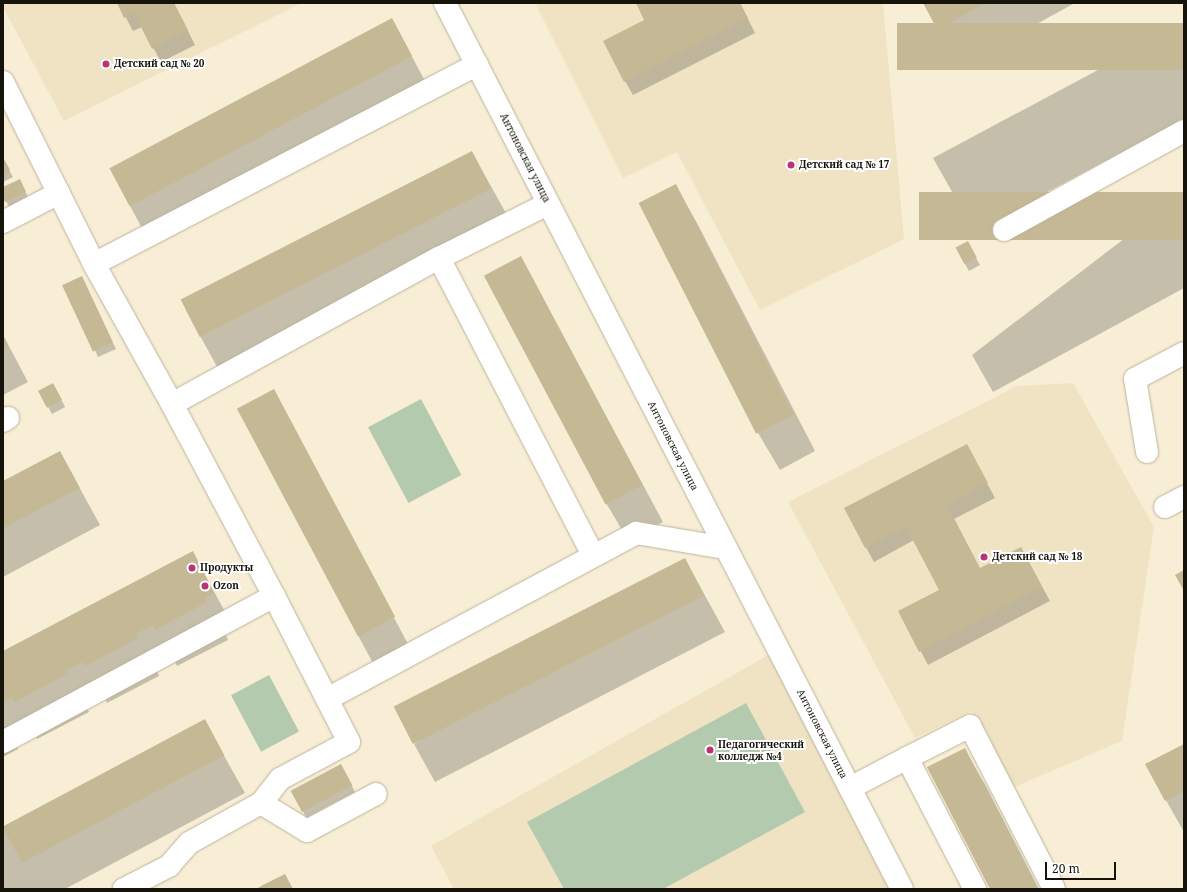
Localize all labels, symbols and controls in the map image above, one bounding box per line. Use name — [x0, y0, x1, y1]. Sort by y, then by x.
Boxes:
place label: Детский сад № 20 — [114, 58, 204, 70]
marker: Детский сад № 20 — [101, 59, 111, 69]
street label: Антоновская улица — [497, 111, 553, 205]
place label: Детский сад № 17 — [799, 159, 889, 171]
marker: Детский сад № 17 — [786, 160, 796, 170]
street label: Антоновская улица — [645, 399, 701, 493]
place label: Детский сад № 18 — [992, 551, 1082, 563]
marker: Детский сад № 18 — [979, 552, 989, 562]
place label: Продукты — [200, 562, 253, 574]
marker: Продукты — [187, 563, 197, 573]
place label: Ozon — [213, 580, 239, 592]
marker: Ozon — [200, 581, 210, 591]
street label: Антоновская улица — [794, 687, 850, 781]
place label: Педагогический колледж №4 — [718, 738, 804, 762]
marker: Педагогический колледж №4 — [705, 745, 715, 755]
scale bar — [1047, 854, 1118, 880]
text: 20 m — [1052, 860, 1080, 877]

